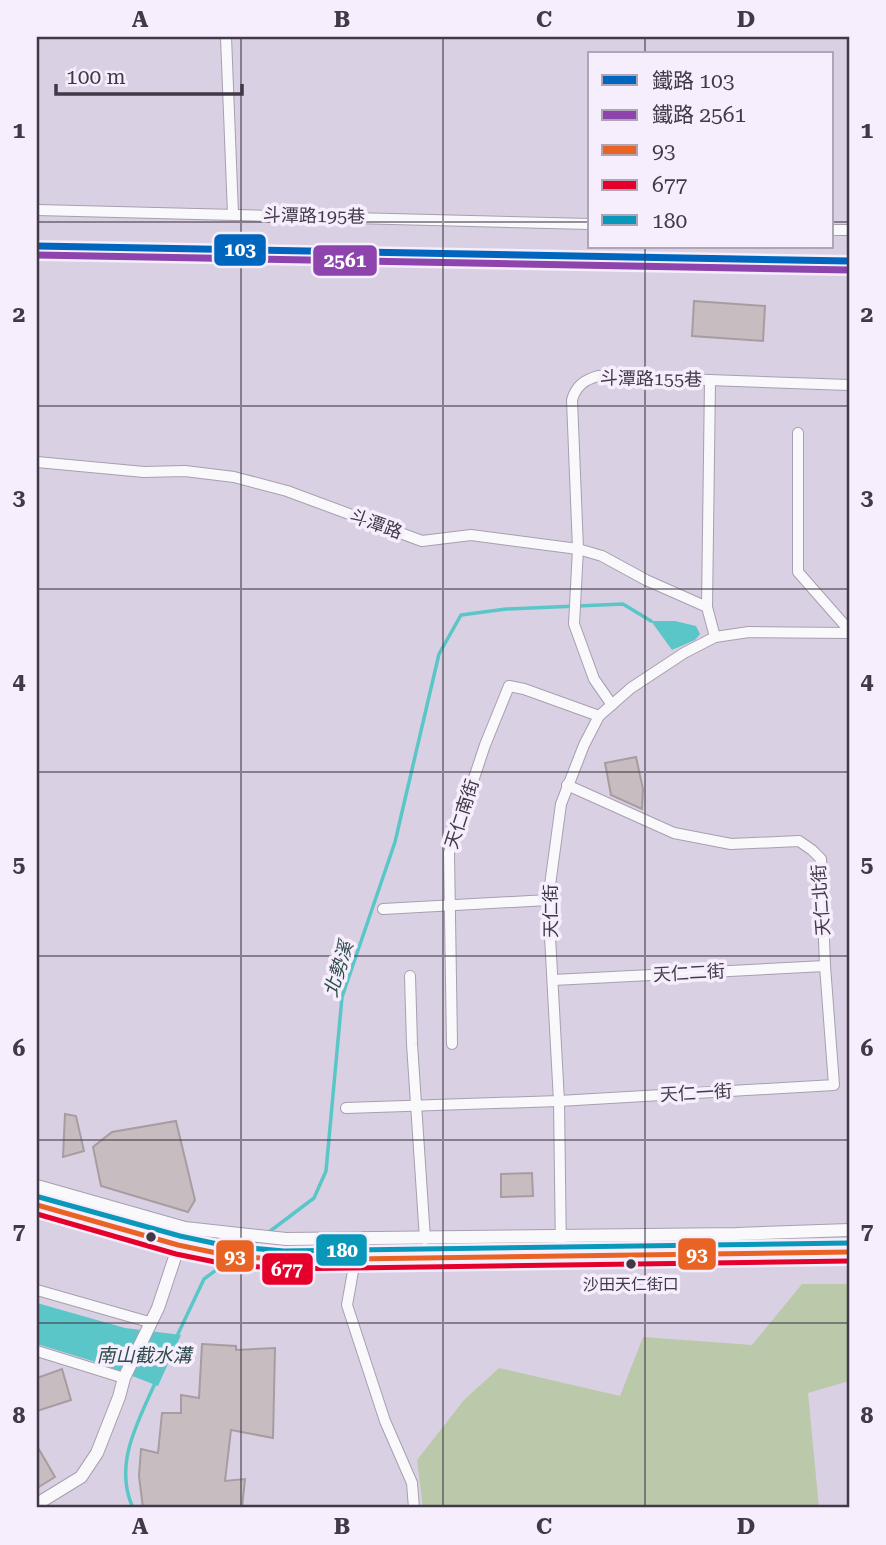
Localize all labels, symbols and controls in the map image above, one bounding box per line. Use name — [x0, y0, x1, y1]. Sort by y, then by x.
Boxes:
text: A — [132, 6, 149, 33]
text: B — [334, 6, 350, 33]
text: C — [536, 6, 552, 33]
text: D — [737, 6, 755, 33]
scale bar — [56, 52, 242, 96]
legend — [588, 52, 834, 248]
text: 100 m — [66, 65, 126, 89]
text: 鐵路 103 — [652, 69, 735, 93]
text: 鐵路 2561 — [652, 103, 746, 127]
text: 1 — [13, 117, 26, 144]
text: 1 — [861, 117, 874, 144]
text: 93 — [652, 139, 676, 163]
text: 677 — [652, 173, 688, 197]
street label: 斗潭路195巷 — [263, 204, 365, 227]
text: 180 — [652, 209, 687, 233]
line badge: 103 — [213, 233, 267, 267]
text: 103 — [224, 238, 256, 261]
line badge: 2561 — [312, 244, 378, 277]
text: 2561 — [324, 249, 367, 272]
text: 2 — [13, 301, 25, 328]
text: 2 — [861, 301, 873, 328]
street label: 斗潭路155巷 — [600, 367, 702, 390]
text: 3 — [13, 484, 26, 511]
text: 3 — [861, 484, 874, 511]
street label: 斗潭路 — [347, 504, 405, 543]
text: 4 — [13, 668, 26, 695]
text: 4 — [861, 668, 874, 695]
street label: 天仁南街 — [440, 776, 483, 851]
text: 5 — [13, 851, 26, 878]
text: 5 — [861, 851, 874, 878]
street label: 天仁北街 — [808, 863, 833, 937]
street label: 天仁街 — [540, 884, 561, 938]
water label: 北勢溪 — [319, 936, 359, 1000]
street label: 天仁二街 — [652, 960, 725, 985]
text: 6 — [13, 1035, 26, 1062]
text: 6 — [861, 1035, 874, 1062]
street label: 天仁一街 — [659, 1080, 732, 1105]
text: 7 — [13, 1218, 26, 1245]
text: 7 — [861, 1218, 874, 1245]
unlabelled marker — [144, 1230, 158, 1244]
line badge: 180 — [315, 1233, 368, 1267]
line badge: 93 — [677, 1237, 717, 1271]
line badge: 93 — [215, 1239, 255, 1273]
text: 180 — [326, 1239, 358, 1262]
text: 93 — [686, 1243, 708, 1266]
text: 93 — [224, 1245, 246, 1268]
line badge: 677 — [261, 1252, 314, 1286]
marker: 沙田天仁街口 — [624, 1257, 638, 1271]
text: 677 — [271, 1258, 303, 1281]
place label: 沙田天仁街口 — [583, 1275, 679, 1294]
water label: 南山截水溝 — [96, 1344, 194, 1367]
text: 8 — [13, 1402, 26, 1429]
text: 8 — [861, 1402, 874, 1429]
text: A — [132, 1513, 149, 1540]
text: B — [334, 1513, 350, 1540]
text: C — [536, 1513, 552, 1540]
text: D — [737, 1513, 755, 1540]

